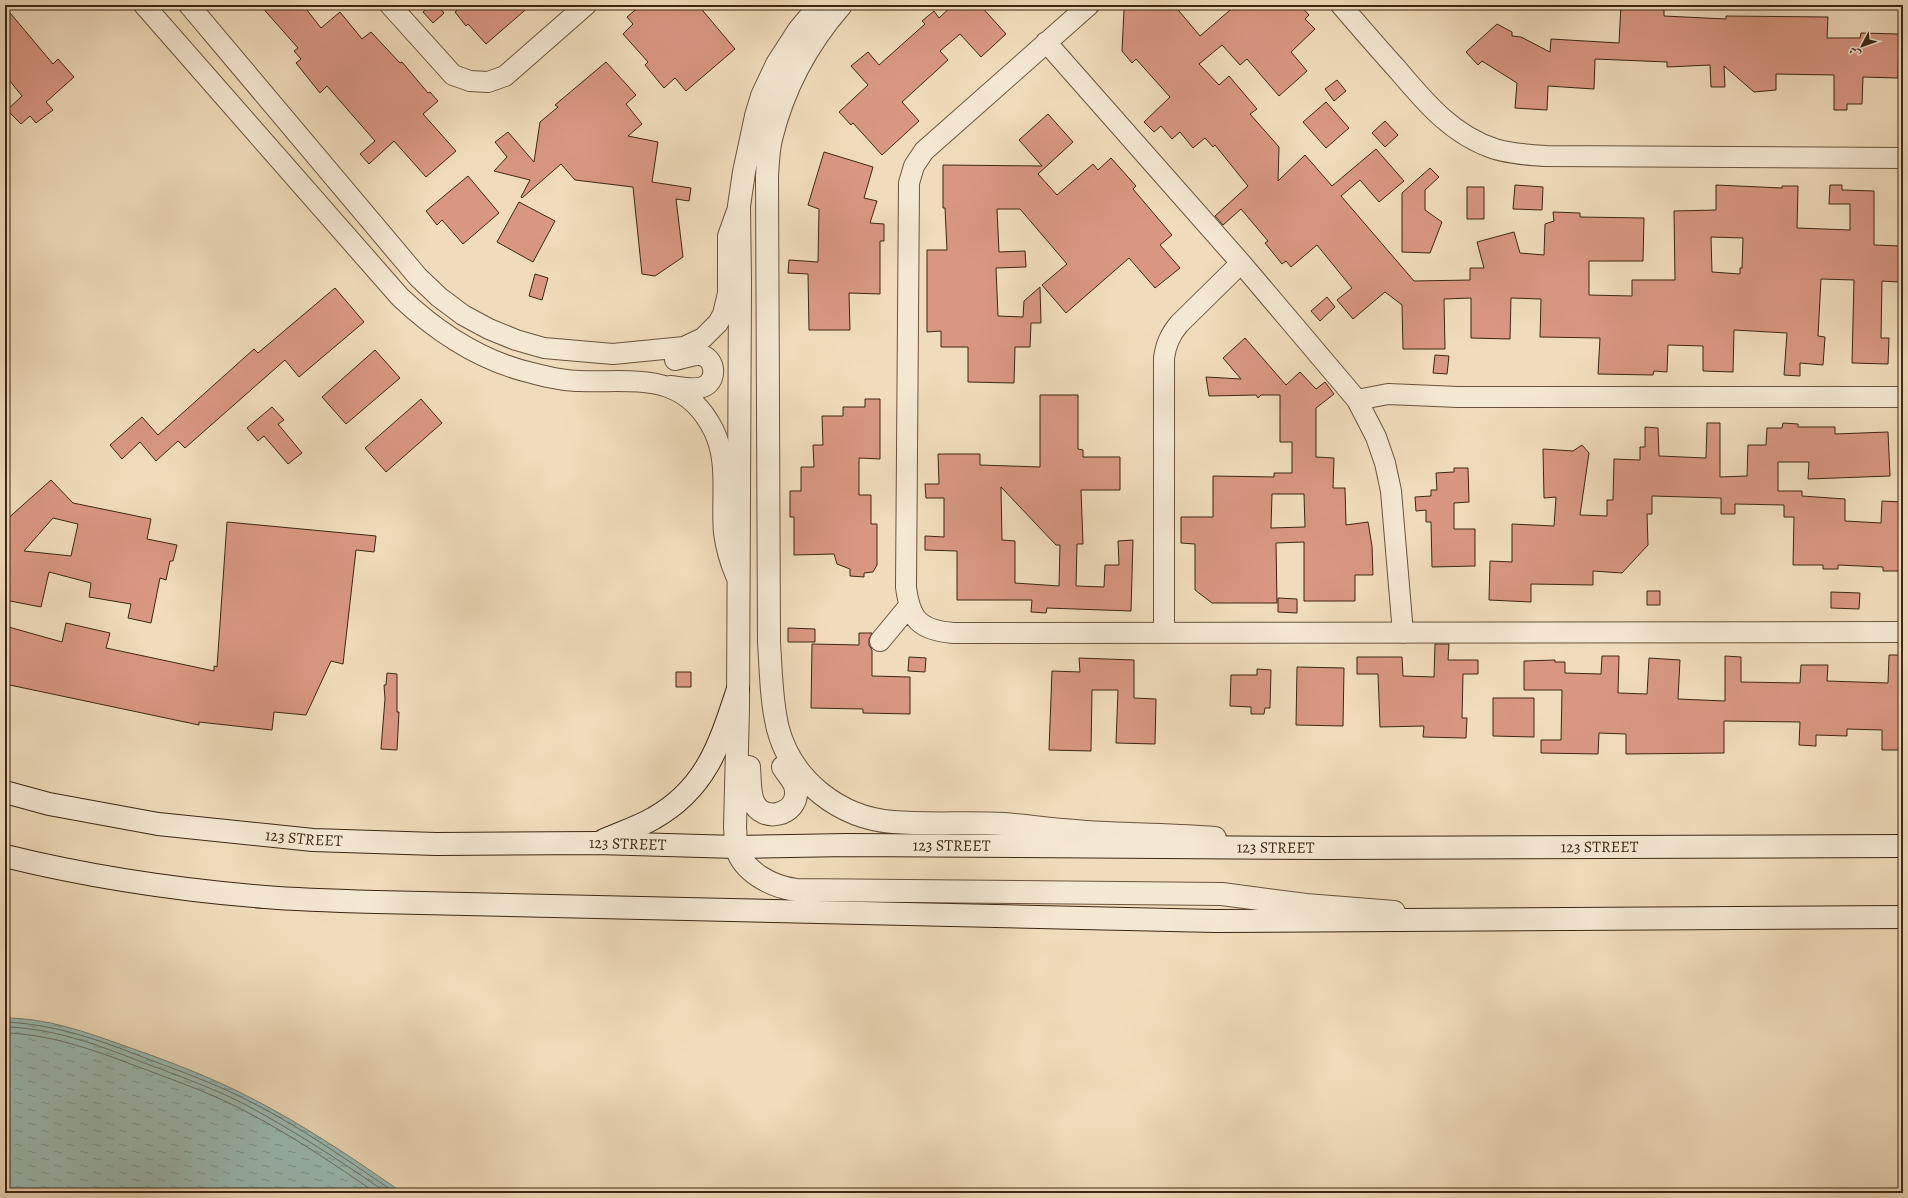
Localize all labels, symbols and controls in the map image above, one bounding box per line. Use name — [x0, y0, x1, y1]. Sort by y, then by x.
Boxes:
north arrow — [1842, 26, 1882, 66]
text: ش — [1846, 43, 1864, 61]
street label: 123 STREET — [264, 824, 343, 852]
street label: 123 STREET — [589, 832, 667, 856]
street label: 123 STREET — [913, 834, 991, 857]
street label: 123 STREET — [1237, 836, 1315, 859]
street label: 123 STREET — [1561, 836, 1639, 858]

